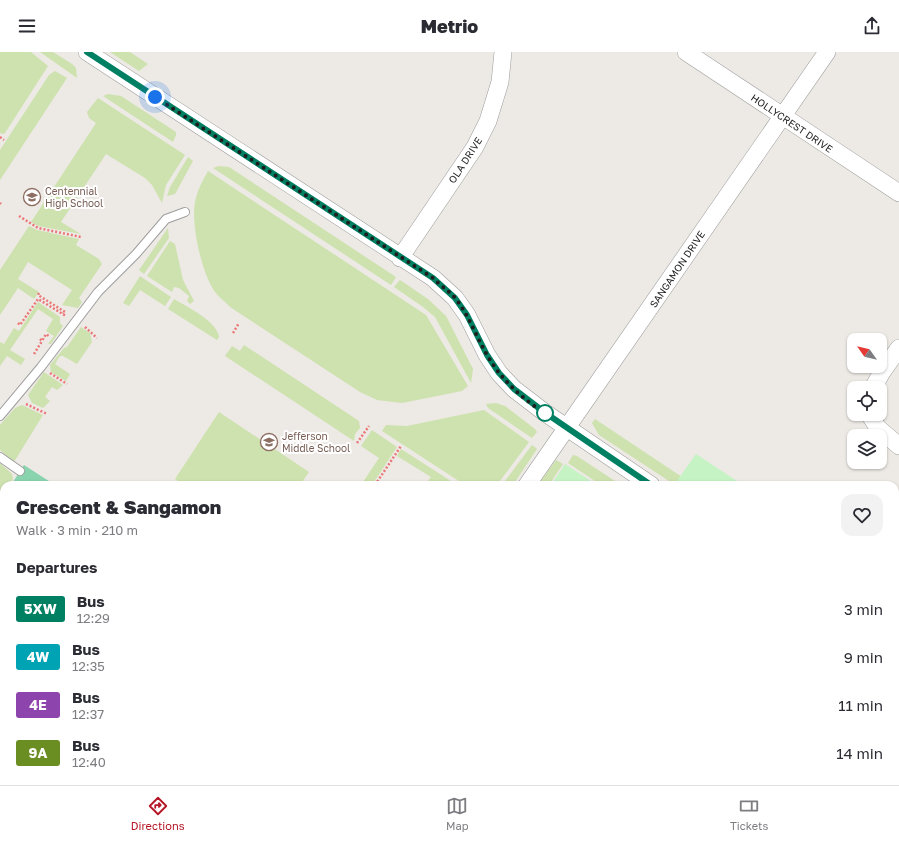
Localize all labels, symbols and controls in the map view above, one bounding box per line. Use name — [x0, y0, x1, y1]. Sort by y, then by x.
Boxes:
icon: menu — [16, 15, 38, 37]
text: Metrio — [421, 15, 478, 37]
icon: share — [861, 15, 883, 37]
your location — [145, 87, 165, 107]
street label: HOLLYCREST DRIVE — [749, 91, 835, 155]
street label: OLA DRIVE — [446, 135, 484, 185]
place label: Centennial High School — [45, 185, 103, 209]
school or university icon: Centennial High School — [22, 187, 42, 207]
street label: SANGAMON DRIVE — [647, 228, 707, 310]
north arrow — [847, 333, 887, 373]
map controls — [847, 333, 887, 469]
button: locate — [847, 381, 887, 421]
unlabelled marker — [536, 404, 554, 422]
button: layers — [847, 429, 887, 469]
place label: Jefferson Middle School — [282, 430, 350, 454]
school or university icon: Jefferson Middle School — [259, 432, 279, 452]
button: heart — [841, 494, 883, 536]
text: Crescent & Sangamon — [16, 495, 221, 518]
text: Walk · 3 min · 210 m — [16, 522, 138, 538]
text: Departures — [16, 558, 97, 576]
text: Bus — [77, 592, 105, 610]
text: 5XW — [24, 600, 57, 617]
text: 3 min — [844, 600, 883, 618]
text: 12:29 — [77, 610, 110, 626]
text: Bus — [72, 640, 100, 658]
text: 4W — [27, 648, 49, 665]
text: 9 min — [844, 648, 883, 666]
text: 12:35 — [72, 658, 105, 674]
text: Bus — [72, 688, 100, 706]
text: 4E — [29, 696, 47, 713]
text: 11 min — [838, 696, 883, 714]
text: 12:37 — [72, 706, 104, 722]
text: Bus — [72, 736, 100, 754]
text: 9A — [29, 744, 47, 761]
text: 14 min — [836, 744, 883, 762]
text: 12:40 — [72, 754, 106, 770]
tab: Directions — [131, 795, 184, 832]
tab: Map — [446, 795, 468, 832]
tab: Tickets — [730, 795, 768, 832]

